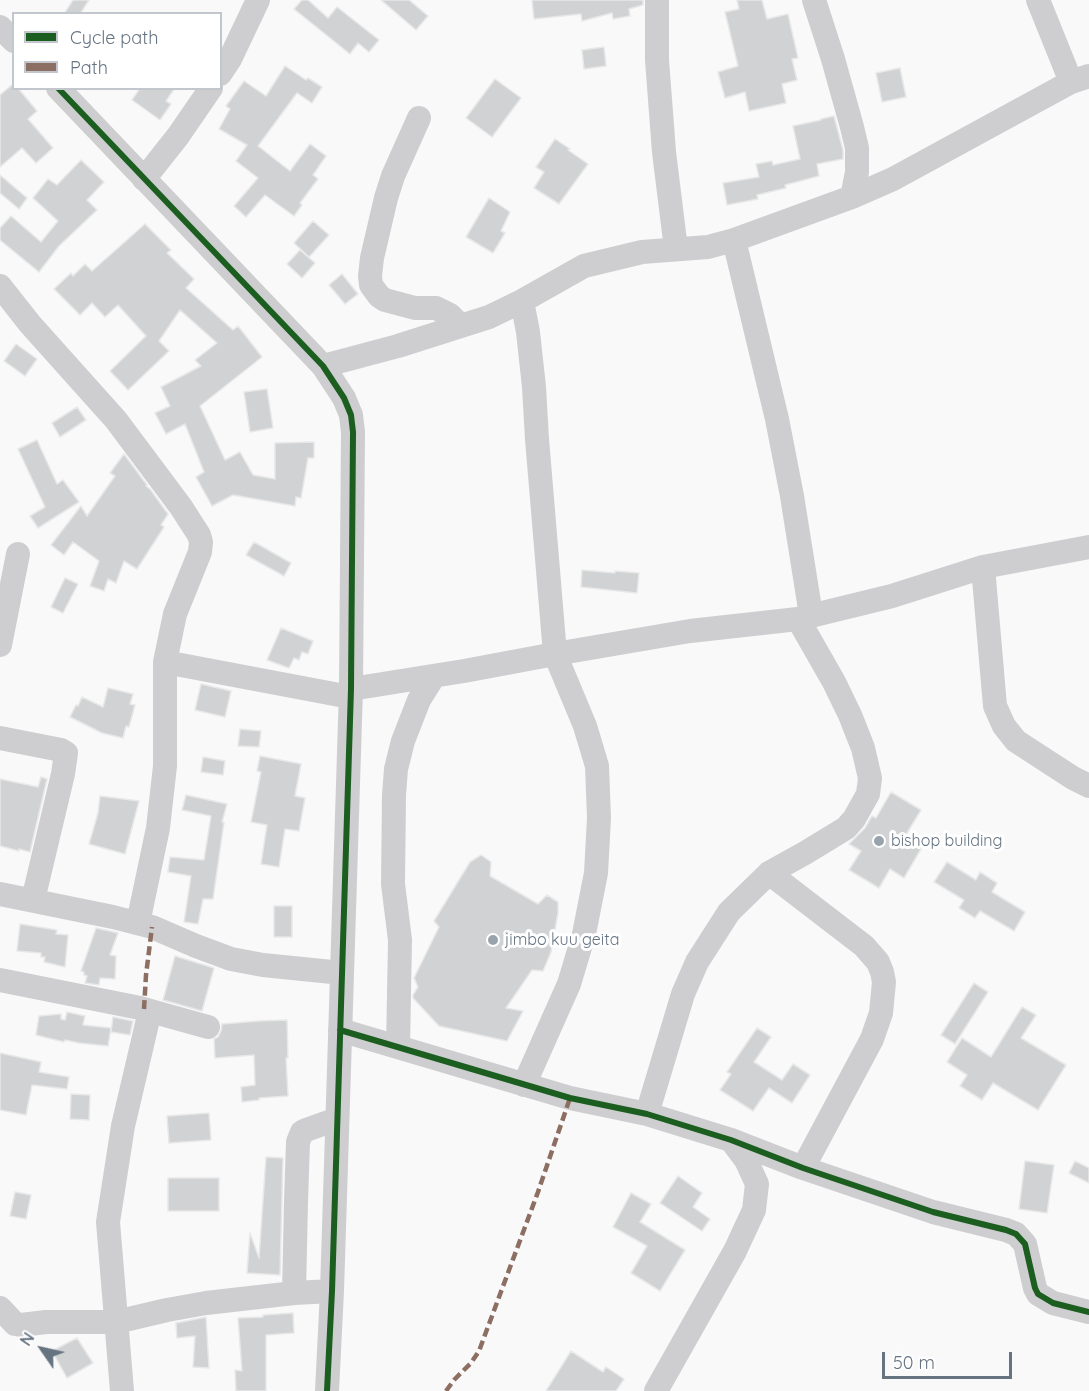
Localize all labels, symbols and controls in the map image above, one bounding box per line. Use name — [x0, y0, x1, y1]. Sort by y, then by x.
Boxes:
legend — [12, 12, 222, 90]
text: Cycle path — [70, 26, 158, 49]
text: Path — [70, 56, 108, 79]
place label: bishop building — [891, 831, 1003, 851]
marker: bishop building — [872, 834, 886, 848]
place label: jimbo kuu geita — [505, 930, 619, 950]
marker: jimbo kuu geita — [486, 933, 500, 947]
north arrow — [12, 1319, 72, 1379]
text: N — [15, 1328, 39, 1349]
scale bar — [885, 1340, 1016, 1378]
text: 50 m — [893, 1351, 935, 1374]

